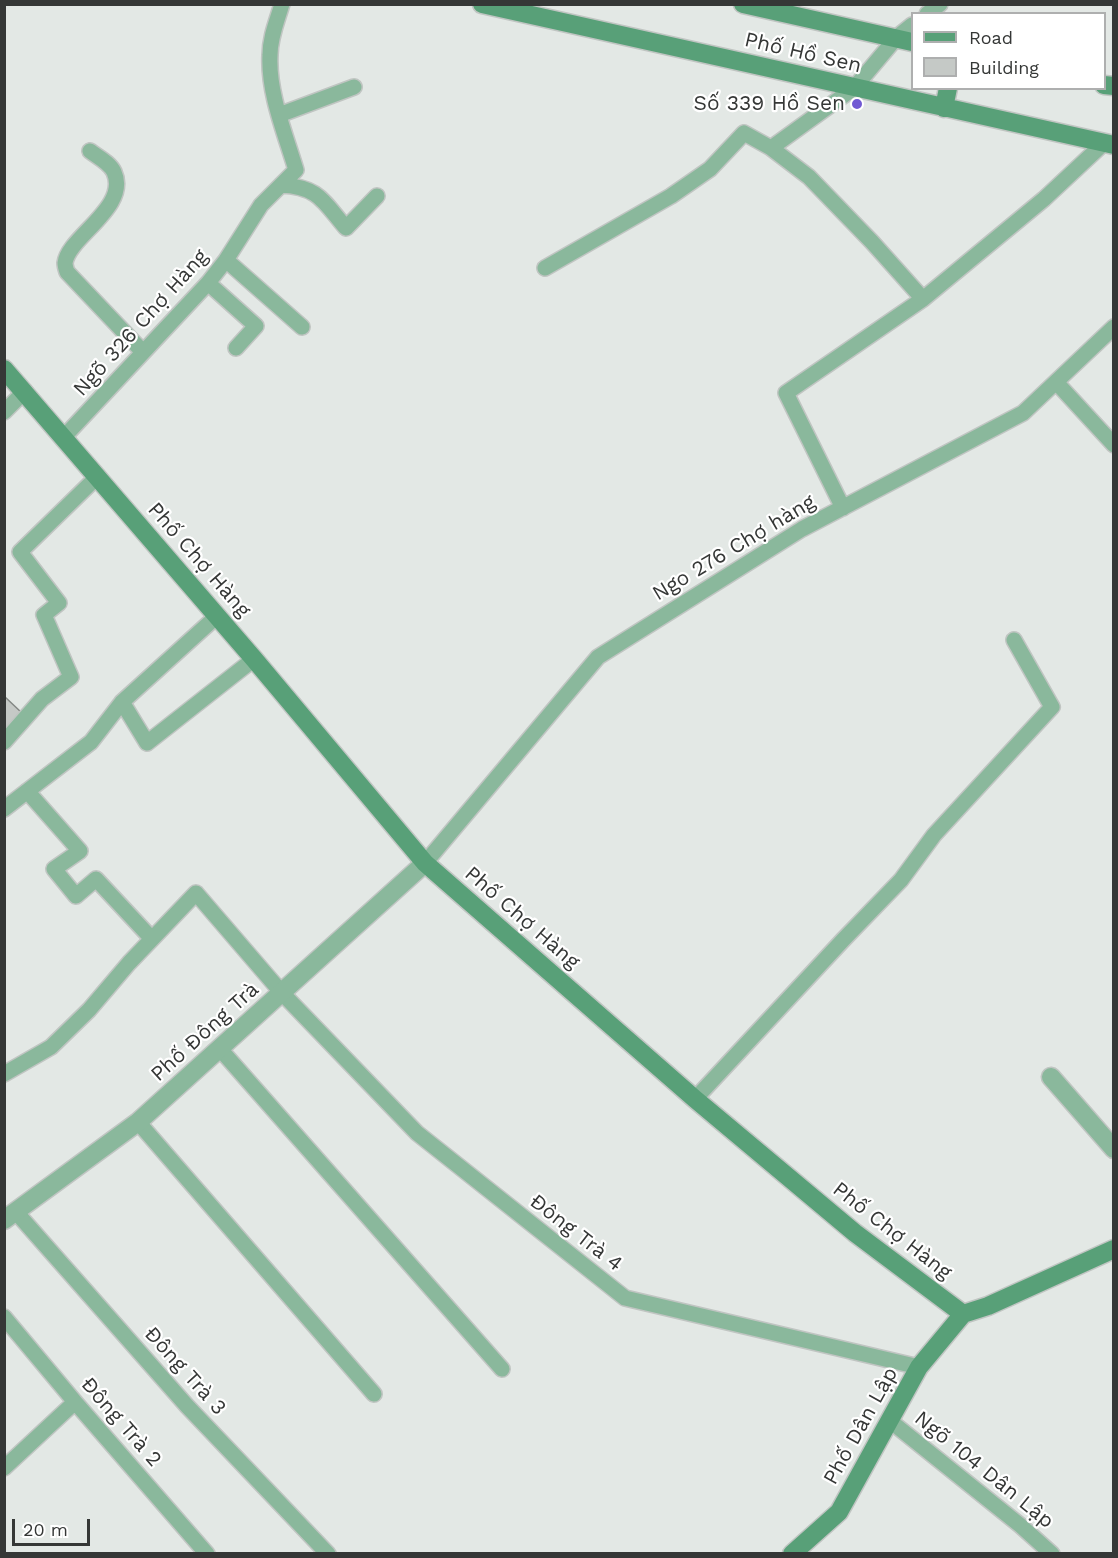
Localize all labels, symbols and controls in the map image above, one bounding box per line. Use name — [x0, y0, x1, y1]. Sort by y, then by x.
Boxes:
legend — [911, 12, 1106, 90]
street label: Phố Hồ Sen — [742, 27, 864, 79]
text: Road — [969, 27, 1013, 48]
text: Building — [969, 57, 1039, 78]
place label: Số 339 Hồ Sen — [694, 91, 845, 117]
marker: Số 339 Hồ Sen — [850, 97, 864, 111]
street label: Ngõ 326 Chợ Hàng — [68, 244, 214, 402]
street label: Ngo 276 Chợ hàng — [648, 489, 820, 607]
street label: Phố Chợ Hàng — [142, 497, 256, 623]
street label: Phố Chợ Hàng — [459, 861, 585, 975]
street label: Phố Đông Trà — [146, 977, 264, 1087]
street label: Phố Chợ Hàng — [827, 1177, 957, 1285]
street label: Đông Trà 4 — [525, 1189, 627, 1277]
street label: Đông Trà 3 — [139, 1322, 231, 1420]
street label: Phố Dân Lập — [818, 1363, 904, 1489]
street label: Đông Trà 2 — [75, 1372, 167, 1472]
street label: Ngõ 104 Dân Lập — [909, 1406, 1059, 1534]
scale bar — [15, 1507, 93, 1545]
text: 20 m — [23, 1519, 68, 1540]

